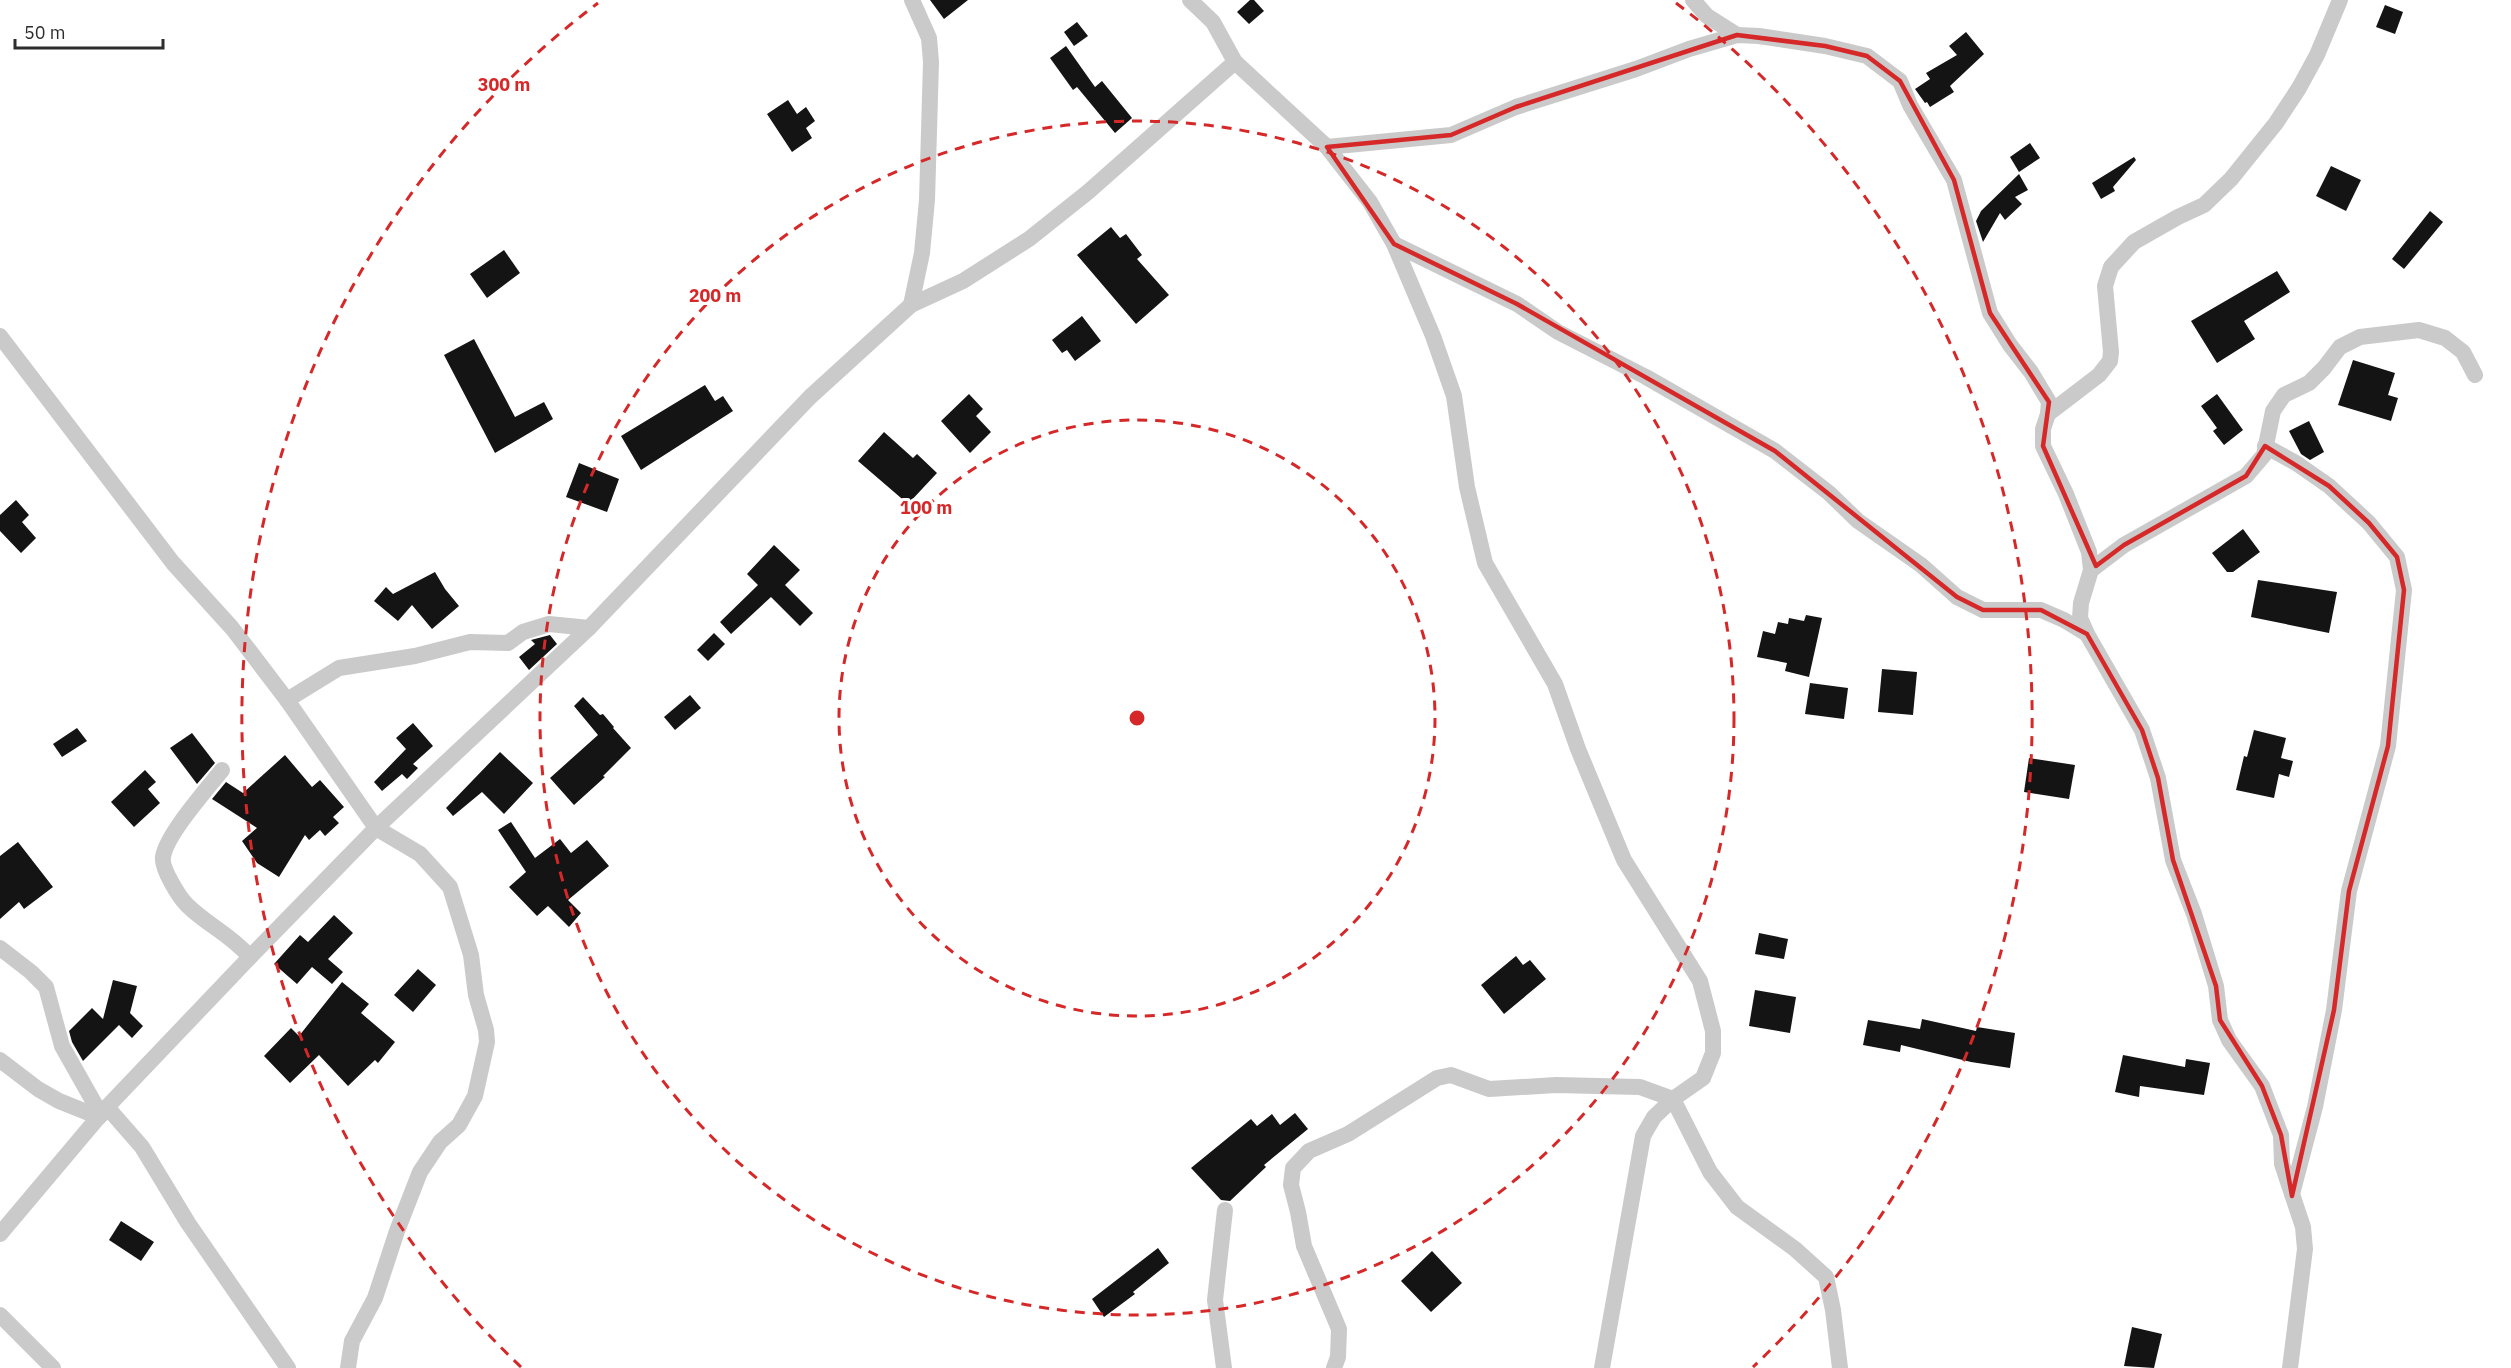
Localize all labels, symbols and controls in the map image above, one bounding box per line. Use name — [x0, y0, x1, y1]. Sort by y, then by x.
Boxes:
scale bar — [15, 12, 164, 50]
text: 50 m — [24, 21, 66, 44]
text: 300 m — [478, 73, 530, 96]
text: 200 m — [689, 284, 741, 307]
text: 100 m — [900, 496, 952, 519]
centre of rings — [1127, 708, 1147, 728]

